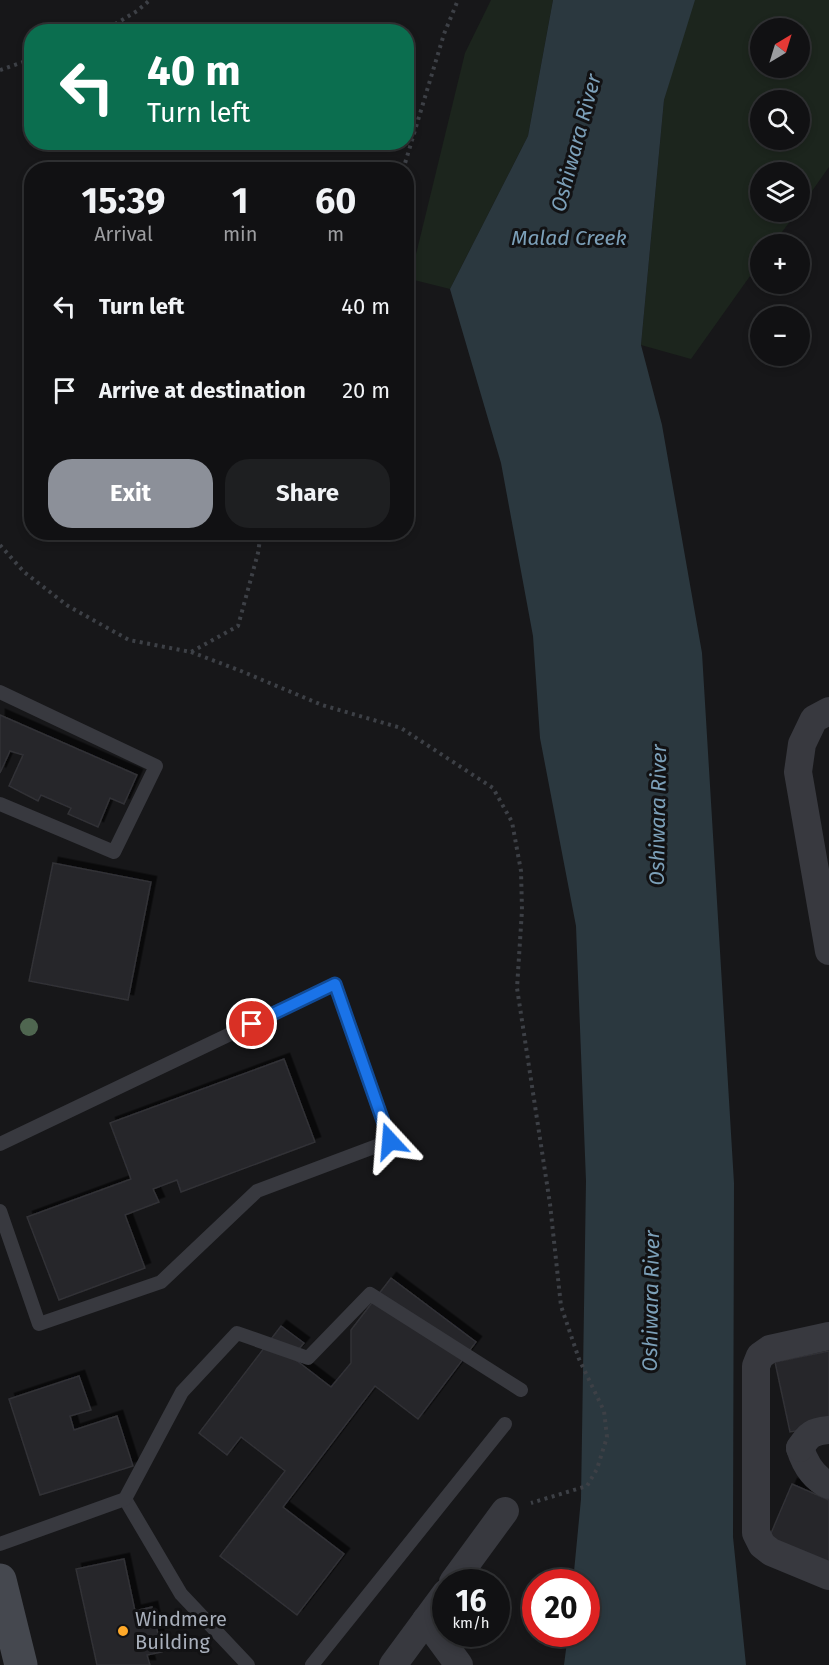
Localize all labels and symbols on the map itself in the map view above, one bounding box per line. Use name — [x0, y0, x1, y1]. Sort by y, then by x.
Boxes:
north arrow — [750, 18, 810, 78]
water label: Oshiwara River — [545, 70, 607, 215]
water label: Malad Creek — [511, 225, 627, 251]
water label: Oshiwara River — [644, 743, 672, 886]
pin — [226, 998, 277, 1049]
position arrow — [358, 1109, 422, 1173]
water label: Oshiwara River — [637, 1229, 665, 1372]
speed limit sign: 20 — [522, 1569, 600, 1647]
place label: Windmere Building — [135, 1607, 227, 1654]
marker: Windmere Building — [116, 1624, 130, 1638]

